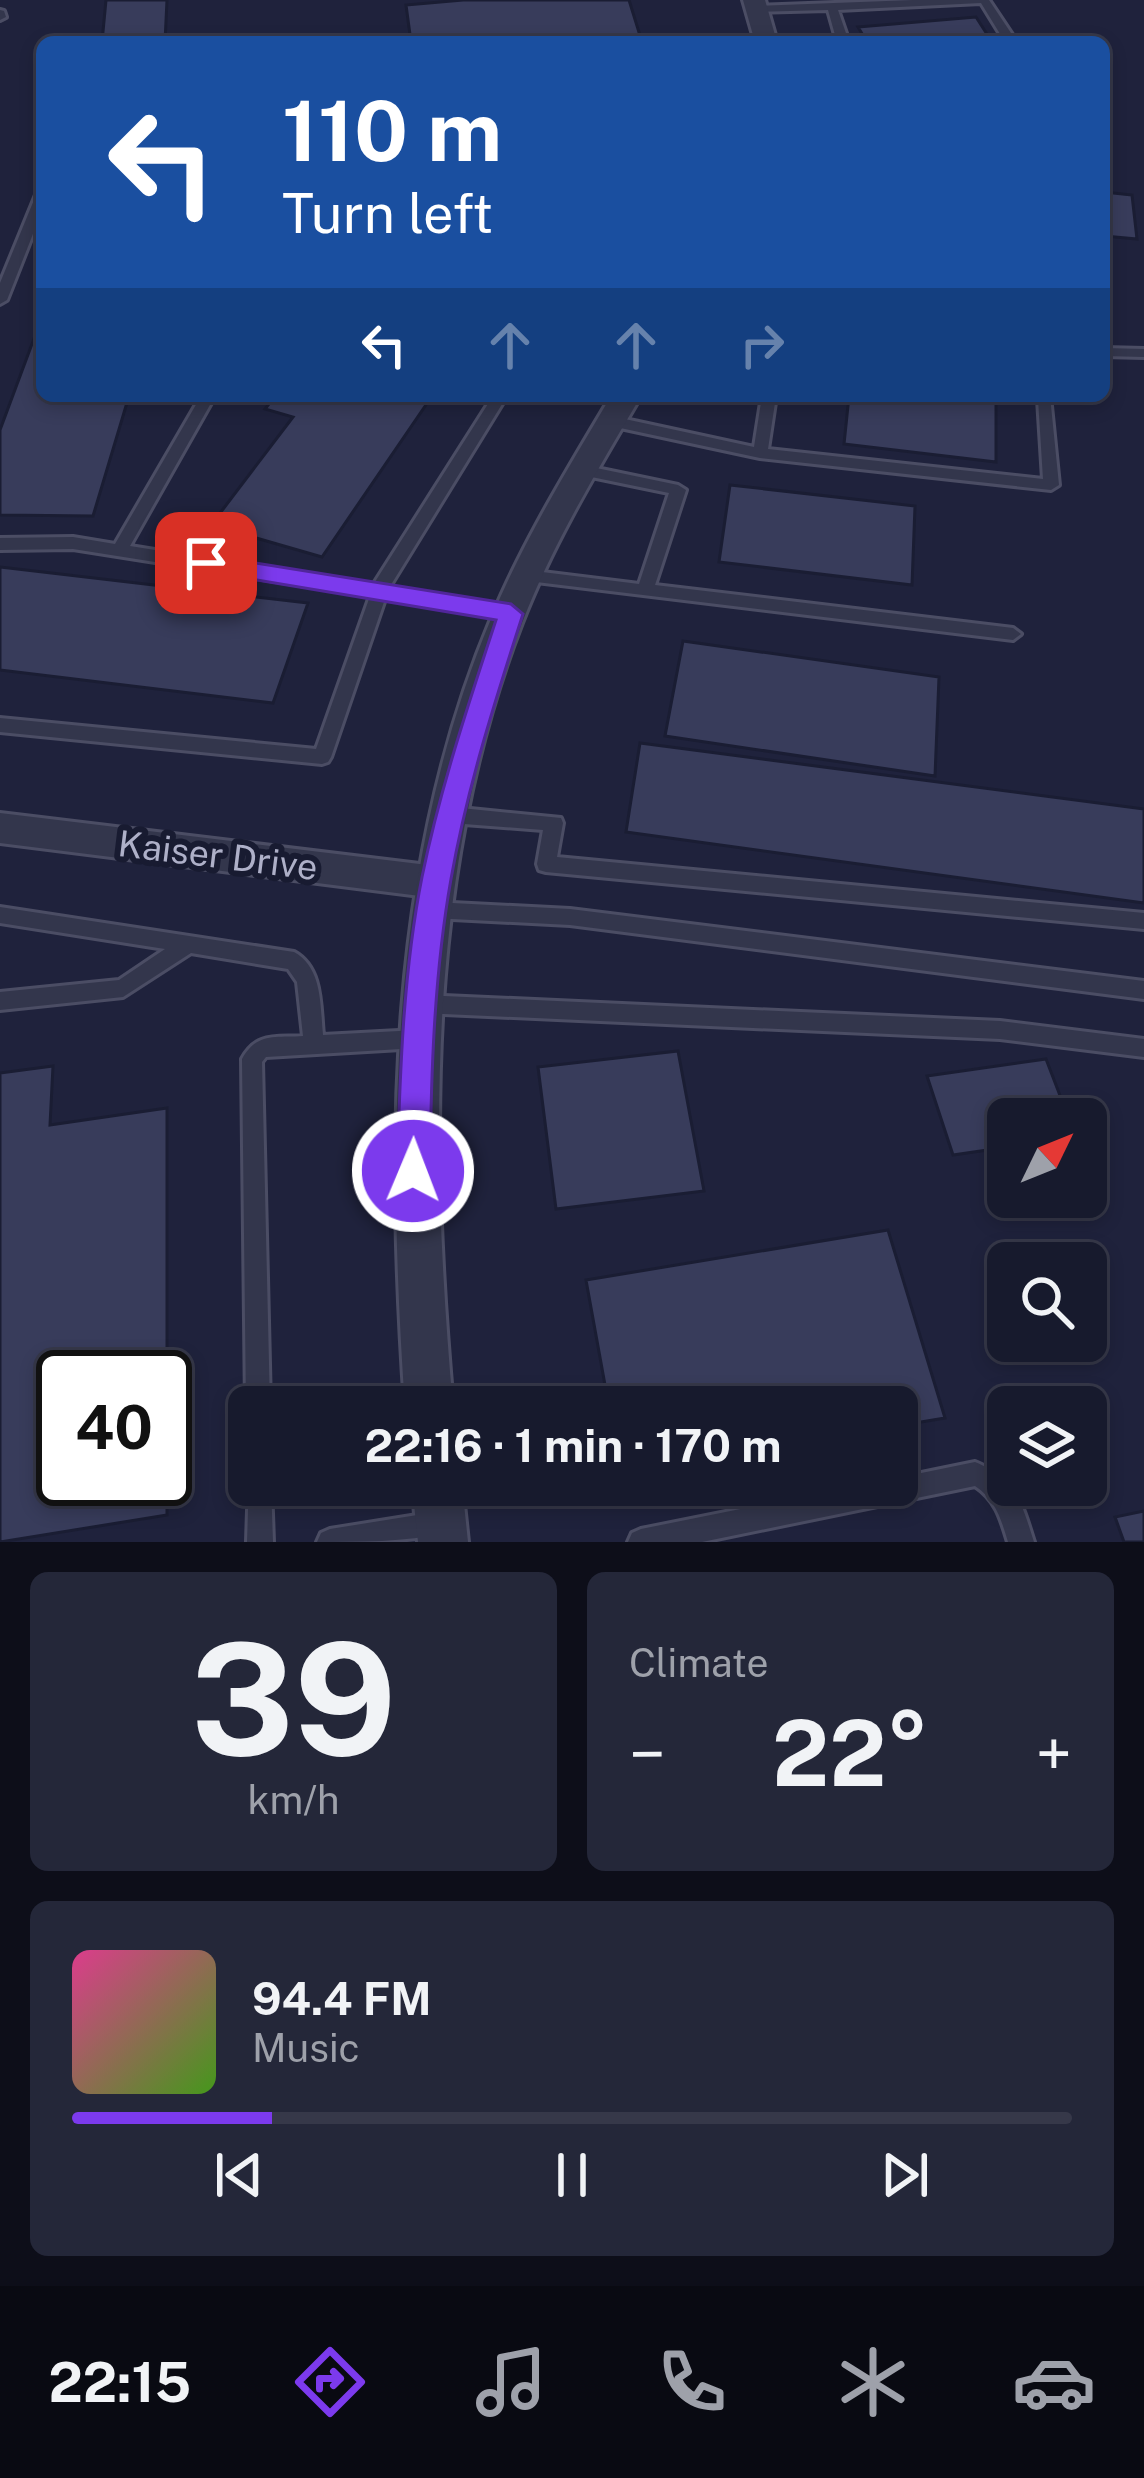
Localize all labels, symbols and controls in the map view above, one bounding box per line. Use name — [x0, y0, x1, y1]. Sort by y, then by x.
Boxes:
text: 110 m — [282, 81, 502, 180]
icon: left — [84, 84, 240, 240]
text: Turn left — [282, 182, 493, 245]
icon: left — [351, 312, 417, 378]
icon: ahead — [477, 312, 543, 378]
icon: ahead — [603, 312, 669, 378]
icon: right — [729, 312, 795, 378]
pin — [155, 512, 257, 614]
icon: arrive — [173, 530, 239, 596]
street label: Kaiser Drive — [116, 822, 320, 888]
north arrow — [987, 1098, 1107, 1218]
map controls — [987, 1098, 1107, 1506]
position arrow — [350, 1108, 476, 1234]
button: search — [987, 1242, 1107, 1362]
speed limit sign: 40 — [36, 1350, 192, 1506]
button: layers — [987, 1386, 1107, 1506]
text: 22:16 · 1 min · 170 m — [365, 1419, 781, 1472]
text: 39 — [190, 1607, 397, 1790]
text: Climate — [629, 1640, 769, 1686]
text: 22° — [772, 1700, 929, 1806]
text: − — [629, 1715, 666, 1793]
text: + — [1035, 1715, 1072, 1793]
text: km/h — [248, 1777, 339, 1823]
text: 94.4 FM — [252, 1972, 432, 2025]
text: Music — [252, 2025, 360, 2071]
icon: previous — [206, 2142, 272, 2208]
icon: pause — [539, 2142, 605, 2208]
icon: next — [872, 2142, 938, 2208]
icon: directions — [288, 2340, 372, 2424]
icon: music — [469, 2340, 553, 2424]
icon: phone — [650, 2340, 734, 2424]
icon: climate — [831, 2340, 915, 2424]
icon: car — [1012, 2340, 1096, 2424]
text: 22:15 — [48, 2351, 191, 2414]

